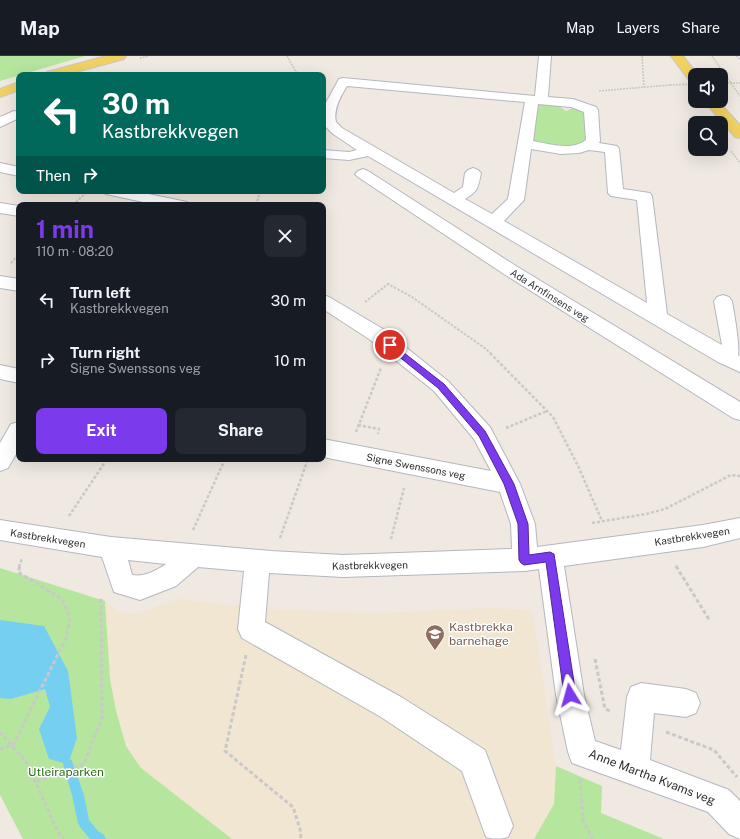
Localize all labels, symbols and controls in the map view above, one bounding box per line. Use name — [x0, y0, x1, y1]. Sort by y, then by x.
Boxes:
text: Map — [20, 17, 60, 39]
text: Map — [566, 20, 594, 36]
text: Layers — [616, 20, 660, 36]
text: Share — [682, 20, 720, 36]
map controls — [688, 68, 728, 156]
button: sound — [688, 68, 728, 108]
text: 30 m — [102, 87, 170, 120]
icon: left — [36, 88, 88, 140]
button: search — [688, 116, 728, 156]
text: Kastbrekkvegen — [102, 121, 239, 142]
icon: right — [79, 164, 101, 186]
text: Then — [36, 167, 71, 184]
text: 1 min — [36, 215, 94, 243]
button: close — [264, 215, 306, 257]
text: 110 m · 08:20 — [36, 244, 113, 259]
street label: Ada Arnfinsens veg — [509, 266, 591, 324]
text: Turn left — [70, 284, 131, 301]
icon: left — [36, 289, 58, 311]
text: 30 m — [271, 292, 306, 309]
text: Kastbrekkvegen — [70, 301, 169, 316]
pin — [373, 328, 407, 362]
icon: arrive — [379, 334, 401, 356]
text: Turn right — [70, 344, 140, 361]
icon: right — [36, 349, 58, 371]
text: 10 m — [274, 352, 306, 369]
text: Signe Swenssons veg — [70, 361, 201, 376]
button: Exit — [36, 408, 167, 454]
button: Share — [175, 408, 306, 454]
street label: Signe Swenssons veg — [365, 451, 467, 481]
street label: Kastbrekkvegen — [654, 524, 731, 548]
street label: Kastbrekkvegen — [10, 526, 87, 550]
street label: Kastbrekkvegen — [332, 558, 408, 572]
place label: Kastbrekka barnehage — [449, 620, 513, 648]
school or university icon: Kastbrekka barnehage — [424, 623, 446, 651]
position arrow — [549, 674, 591, 716]
street label: Anne Martha Kvams veg — [587, 746, 717, 808]
park label: Utleiraparken — [28, 765, 104, 779]

